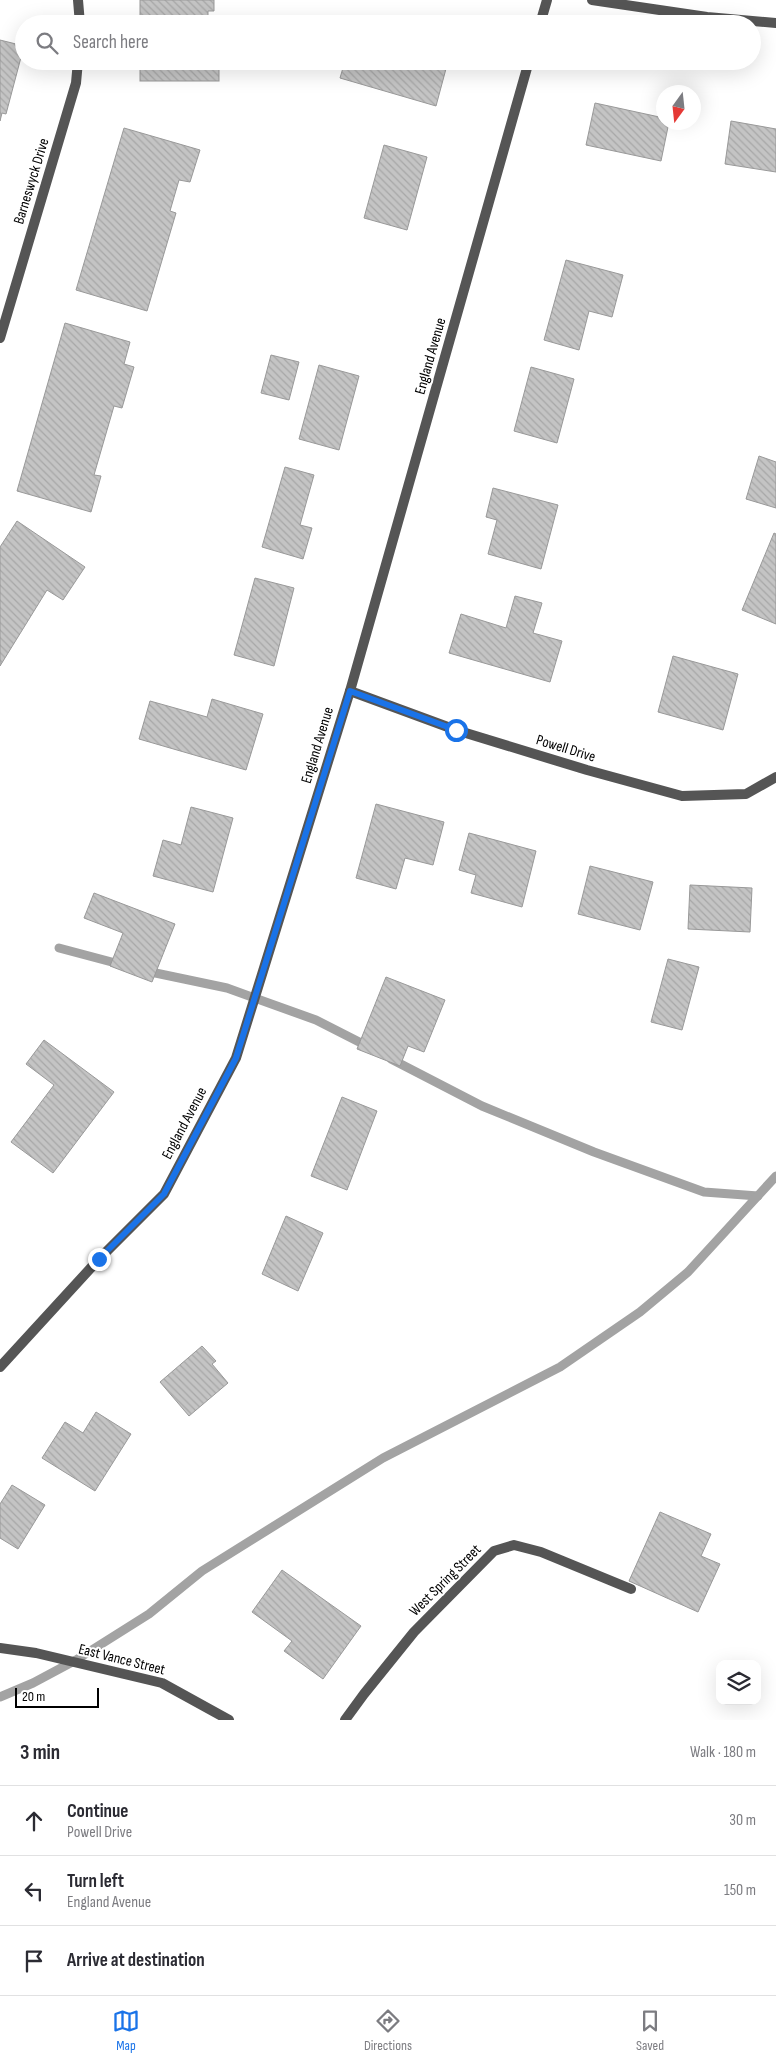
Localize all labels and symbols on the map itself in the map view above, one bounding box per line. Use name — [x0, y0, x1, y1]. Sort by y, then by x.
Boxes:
north arrow — [656, 85, 701, 130]
street label: Barneswyck Drive — [9, 136, 54, 227]
street label: England Avenue — [410, 316, 450, 397]
street label: England Avenue — [297, 705, 338, 786]
route start — [445, 719, 468, 742]
street label: Powell Drive — [534, 730, 598, 766]
street label: England Avenue — [158, 1084, 211, 1163]
route end — [88, 1248, 111, 1271]
street label: West Spring Street — [405, 1540, 486, 1620]
street label: East Vance Street — [77, 1640, 168, 1680]
scale bar — [15, 1685, 99, 1708]

